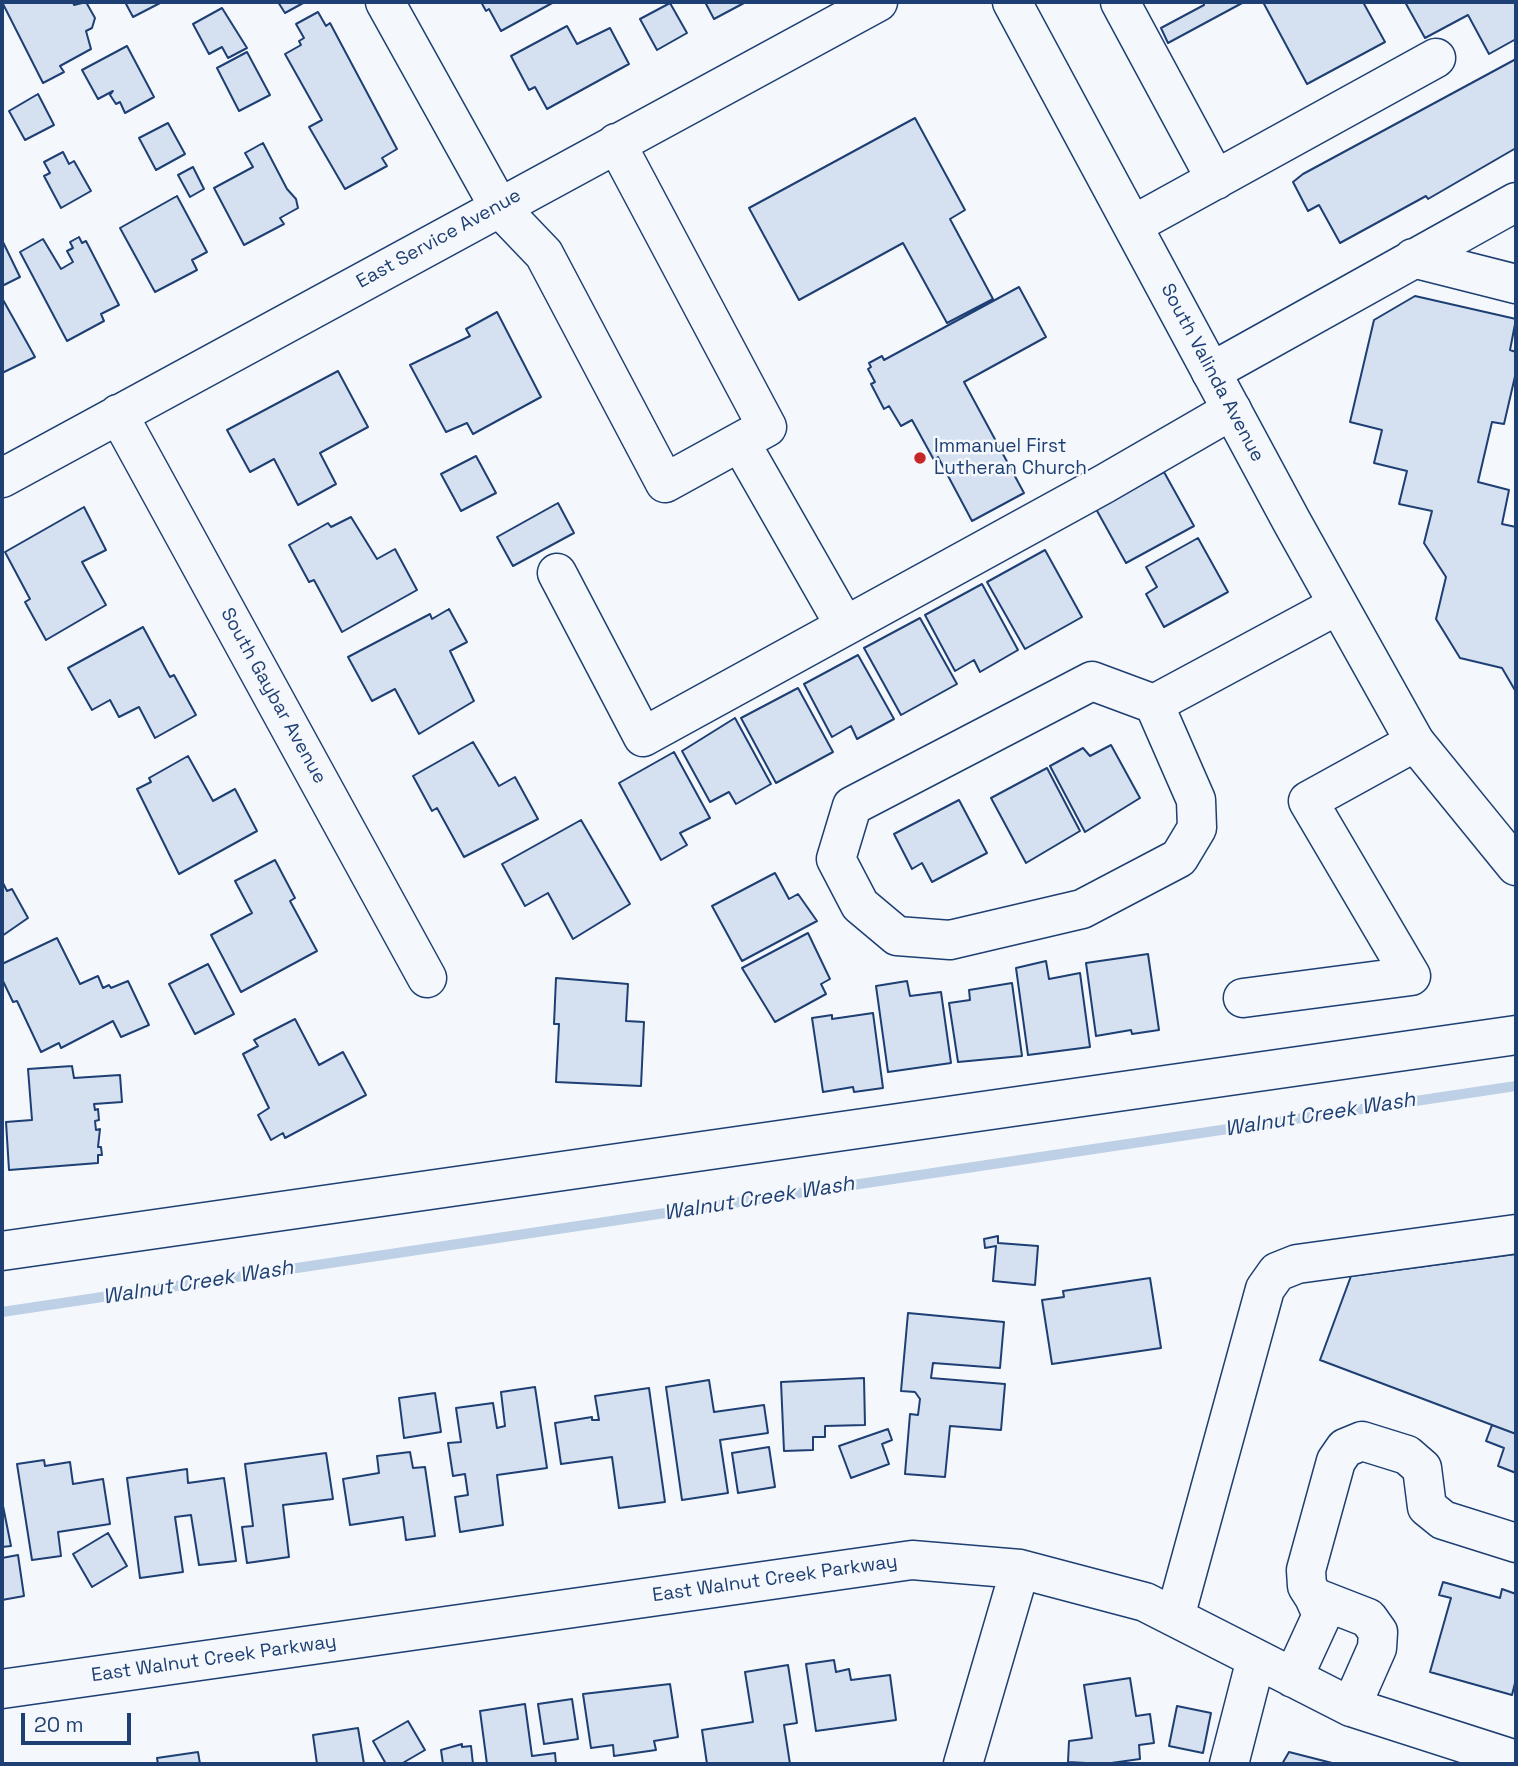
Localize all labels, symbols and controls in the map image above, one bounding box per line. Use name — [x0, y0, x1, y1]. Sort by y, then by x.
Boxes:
street label: East Service Avenue — [353, 184, 525, 294]
street label: South Valinda Avenue — [1155, 280, 1269, 466]
place label: Immanuel First Lutheran Church — [934, 436, 1087, 480]
marker: Immanuel First Lutheran Church — [912, 450, 928, 466]
street label: South Gaybar Avenue — [215, 604, 331, 788]
water label: Walnut Creek Wash — [1223, 1087, 1417, 1143]
water label: Walnut Creek Wash — [662, 1171, 856, 1227]
water label: Walnut Creek Wash — [101, 1255, 295, 1311]
street label: East Walnut Creek Parkway — [651, 1551, 899, 1607]
street label: East Walnut Creek Parkway — [90, 1631, 338, 1687]
scale bar — [24, 1700, 135, 1744]
text: 20 m — [34, 1711, 84, 1738]

